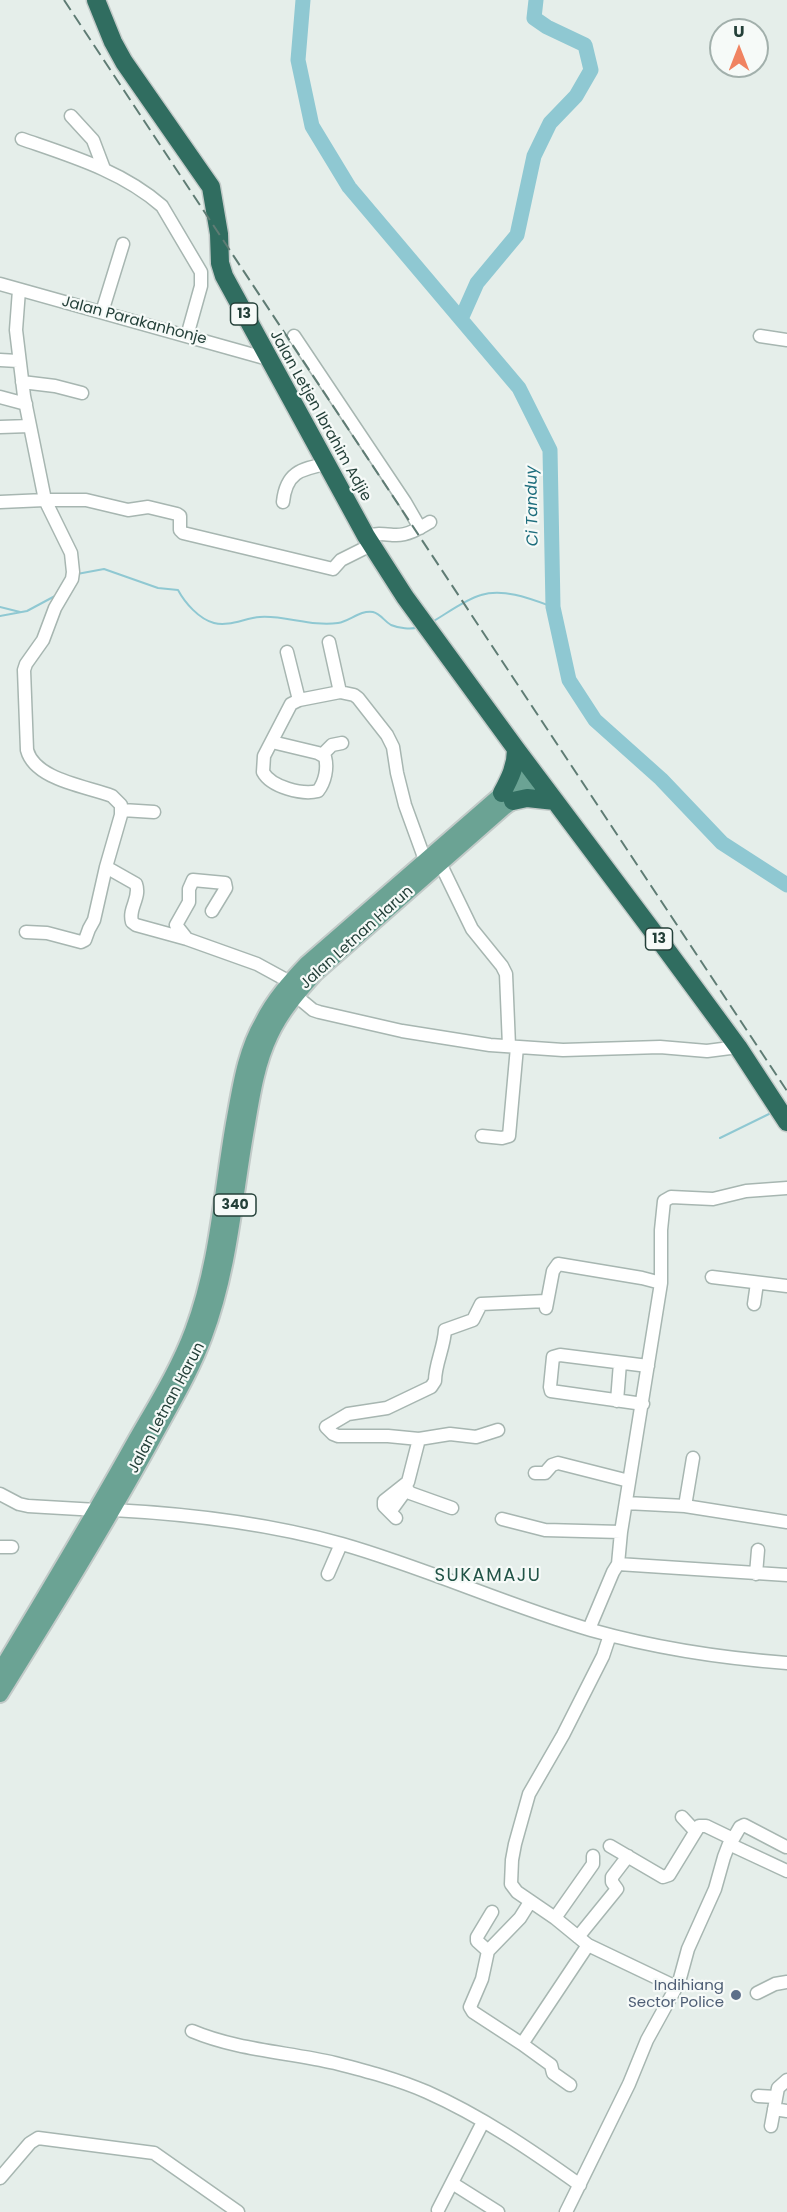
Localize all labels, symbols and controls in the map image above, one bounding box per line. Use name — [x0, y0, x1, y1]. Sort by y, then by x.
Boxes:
north arrow — [709, 18, 769, 78]
text: U — [733, 20, 745, 43]
street label: Jalan Parakanhonje — [60, 293, 208, 349]
road number: 13 — [230, 303, 258, 325]
street label: Jalan Letjen Ibrahim Adjie — [265, 327, 375, 505]
water label: Ci Tanduy — [523, 465, 543, 547]
street label: Jalan Letnan Harun — [297, 883, 417, 993]
road number: 13 — [646, 928, 672, 950]
road number: 340 — [214, 1194, 256, 1216]
street label: Jalan Letnan Harun — [125, 1340, 209, 1476]
district label: SUKAMAJU — [435, 1565, 541, 1587]
place label: Indihiang Sector Police — [628, 1977, 724, 2012]
marker: Indihiang Sector Police — [729, 1988, 743, 2002]

